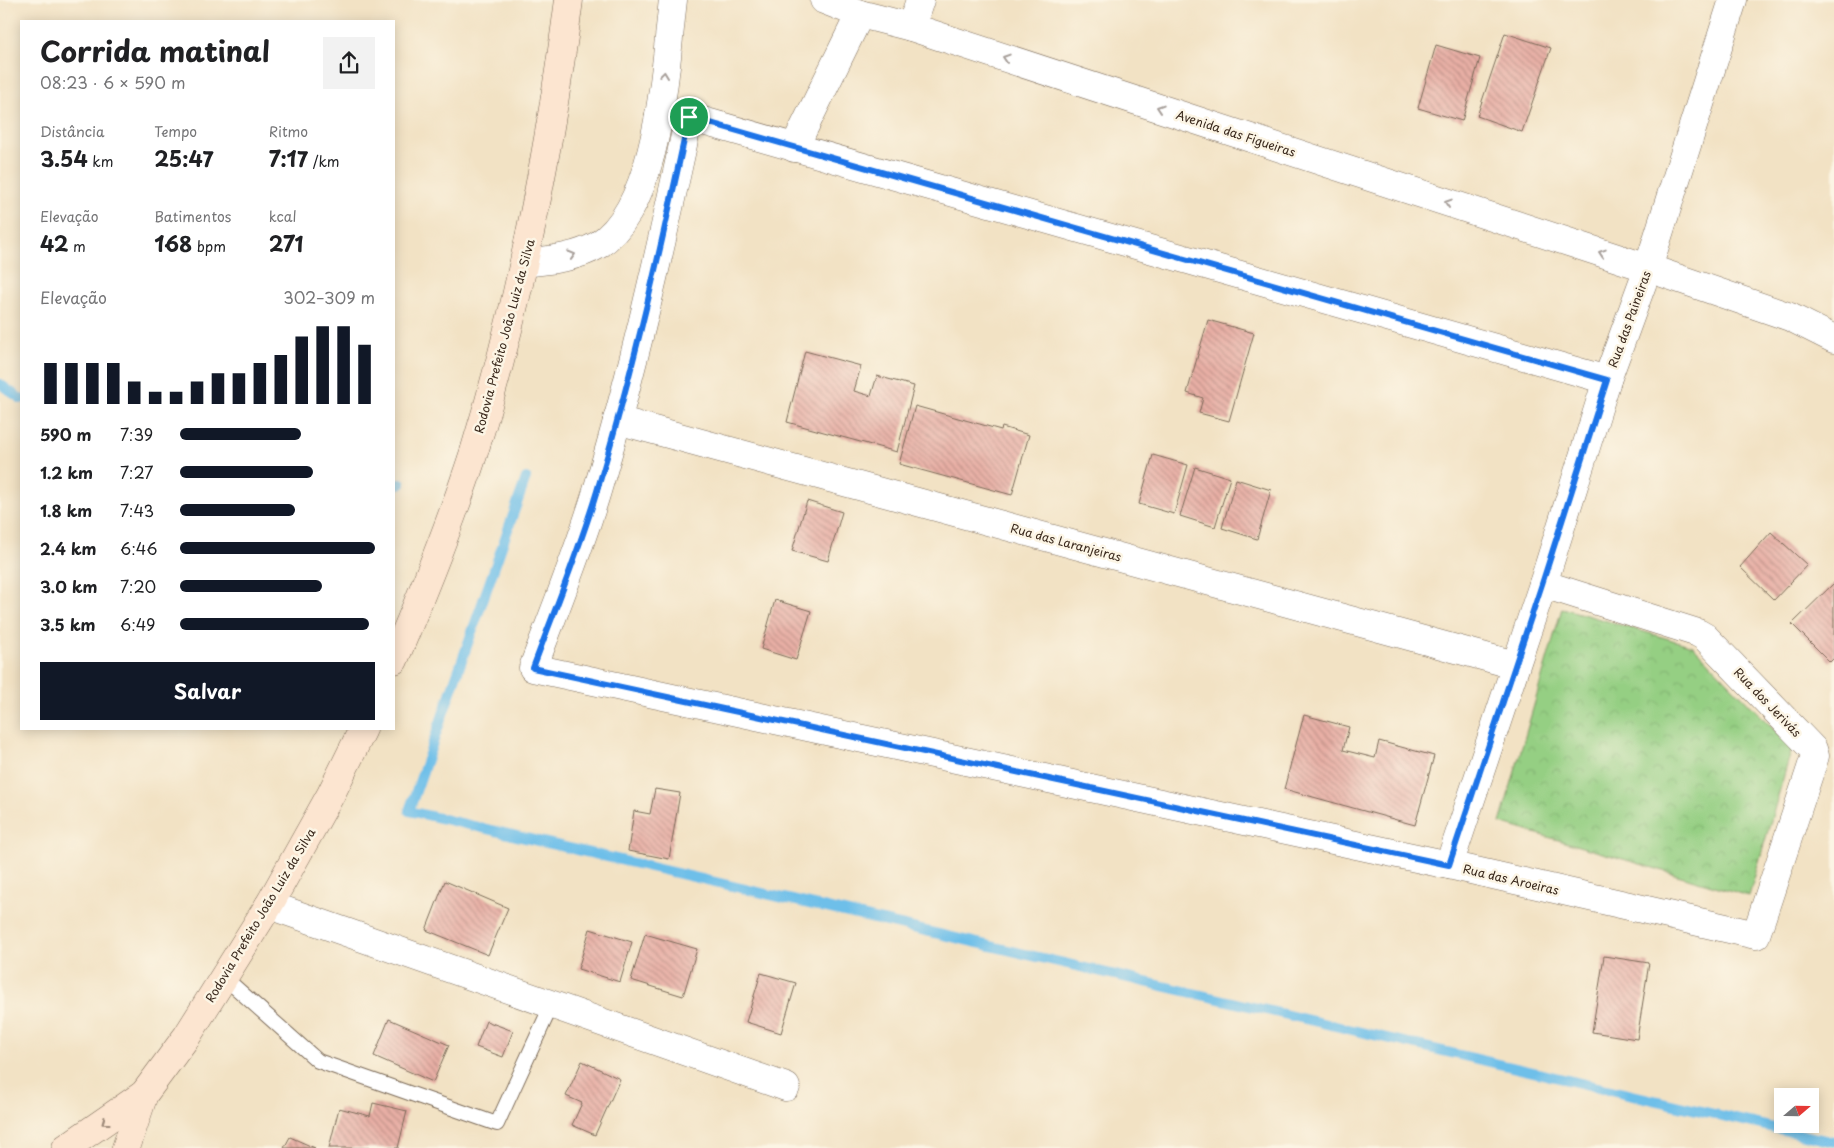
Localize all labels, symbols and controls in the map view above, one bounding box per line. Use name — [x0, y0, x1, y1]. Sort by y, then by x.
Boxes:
text: Corrida matinal — [40, 29, 270, 72]
button: share — [323, 37, 375, 89]
one-way arrow — [1002, 54, 1010, 64]
text: 08:23 · 6 × 590 m — [40, 70, 186, 94]
one-way arrow — [658, 71, 669, 79]
pin — [668, 96, 710, 138]
icon: arrive — [675, 103, 703, 131]
one-way arrow — [1156, 104, 1165, 114]
street label: Avenida das Figueiras — [1174, 105, 1298, 161]
text: Distância — [40, 121, 105, 142]
text: Tempo — [154, 121, 197, 142]
text: Ritmo — [269, 121, 308, 142]
text: 3.54 — [40, 142, 88, 174]
text: 25:47 — [154, 142, 214, 174]
text: 7:17 — [269, 142, 308, 174]
text: km — [88, 151, 113, 172]
text: /km — [308, 151, 339, 172]
one-way arrow — [1444, 198, 1452, 208]
text: Elevação — [40, 206, 99, 227]
text: Batimentos — [154, 206, 231, 227]
text: kcal — [269, 206, 297, 227]
text: 42 — [40, 227, 69, 259]
text: 168 — [154, 227, 192, 259]
text: 271 — [269, 227, 304, 259]
text: m — [69, 236, 86, 257]
text: bpm — [192, 236, 226, 257]
street label: Rodovia Prefeito João Luiz da Silva — [469, 236, 539, 435]
one-way arrow — [1598, 249, 1607, 259]
one-way arrow — [567, 250, 576, 260]
street label: Rua das Paineiras — [1603, 268, 1655, 370]
text: Elevação — [40, 285, 107, 309]
text: 302–309 m — [283, 285, 375, 309]
text: 590 m — [40, 422, 91, 446]
text: 7:39 — [120, 422, 153, 446]
text: 1.2 km — [40, 460, 93, 484]
text: 7:27 — [120, 460, 153, 484]
text: 1.8 km — [40, 498, 92, 522]
text: 7:43 — [120, 498, 154, 522]
street label: Rua das Laranjeiras — [1009, 519, 1124, 566]
text: 2.4 km — [40, 536, 96, 560]
text: 6:46 — [120, 536, 158, 560]
text: 3.0 km — [40, 574, 97, 598]
text: 7:20 — [120, 574, 156, 598]
text: 3.5 km — [40, 612, 95, 636]
text: 6:49 — [120, 612, 155, 636]
button: Salvar — [40, 662, 375, 720]
street label: Rua dos Jerivás — [1730, 663, 1806, 741]
street label: Rodovia Prefeito João Luiz da Silva — [201, 824, 320, 1006]
street label: Rua das Aroeiras — [1461, 859, 1561, 899]
north arrow — [1774, 1088, 1819, 1132]
map controls — [1774, 1088, 1819, 1133]
one-way arrow — [102, 1116, 111, 1125]

